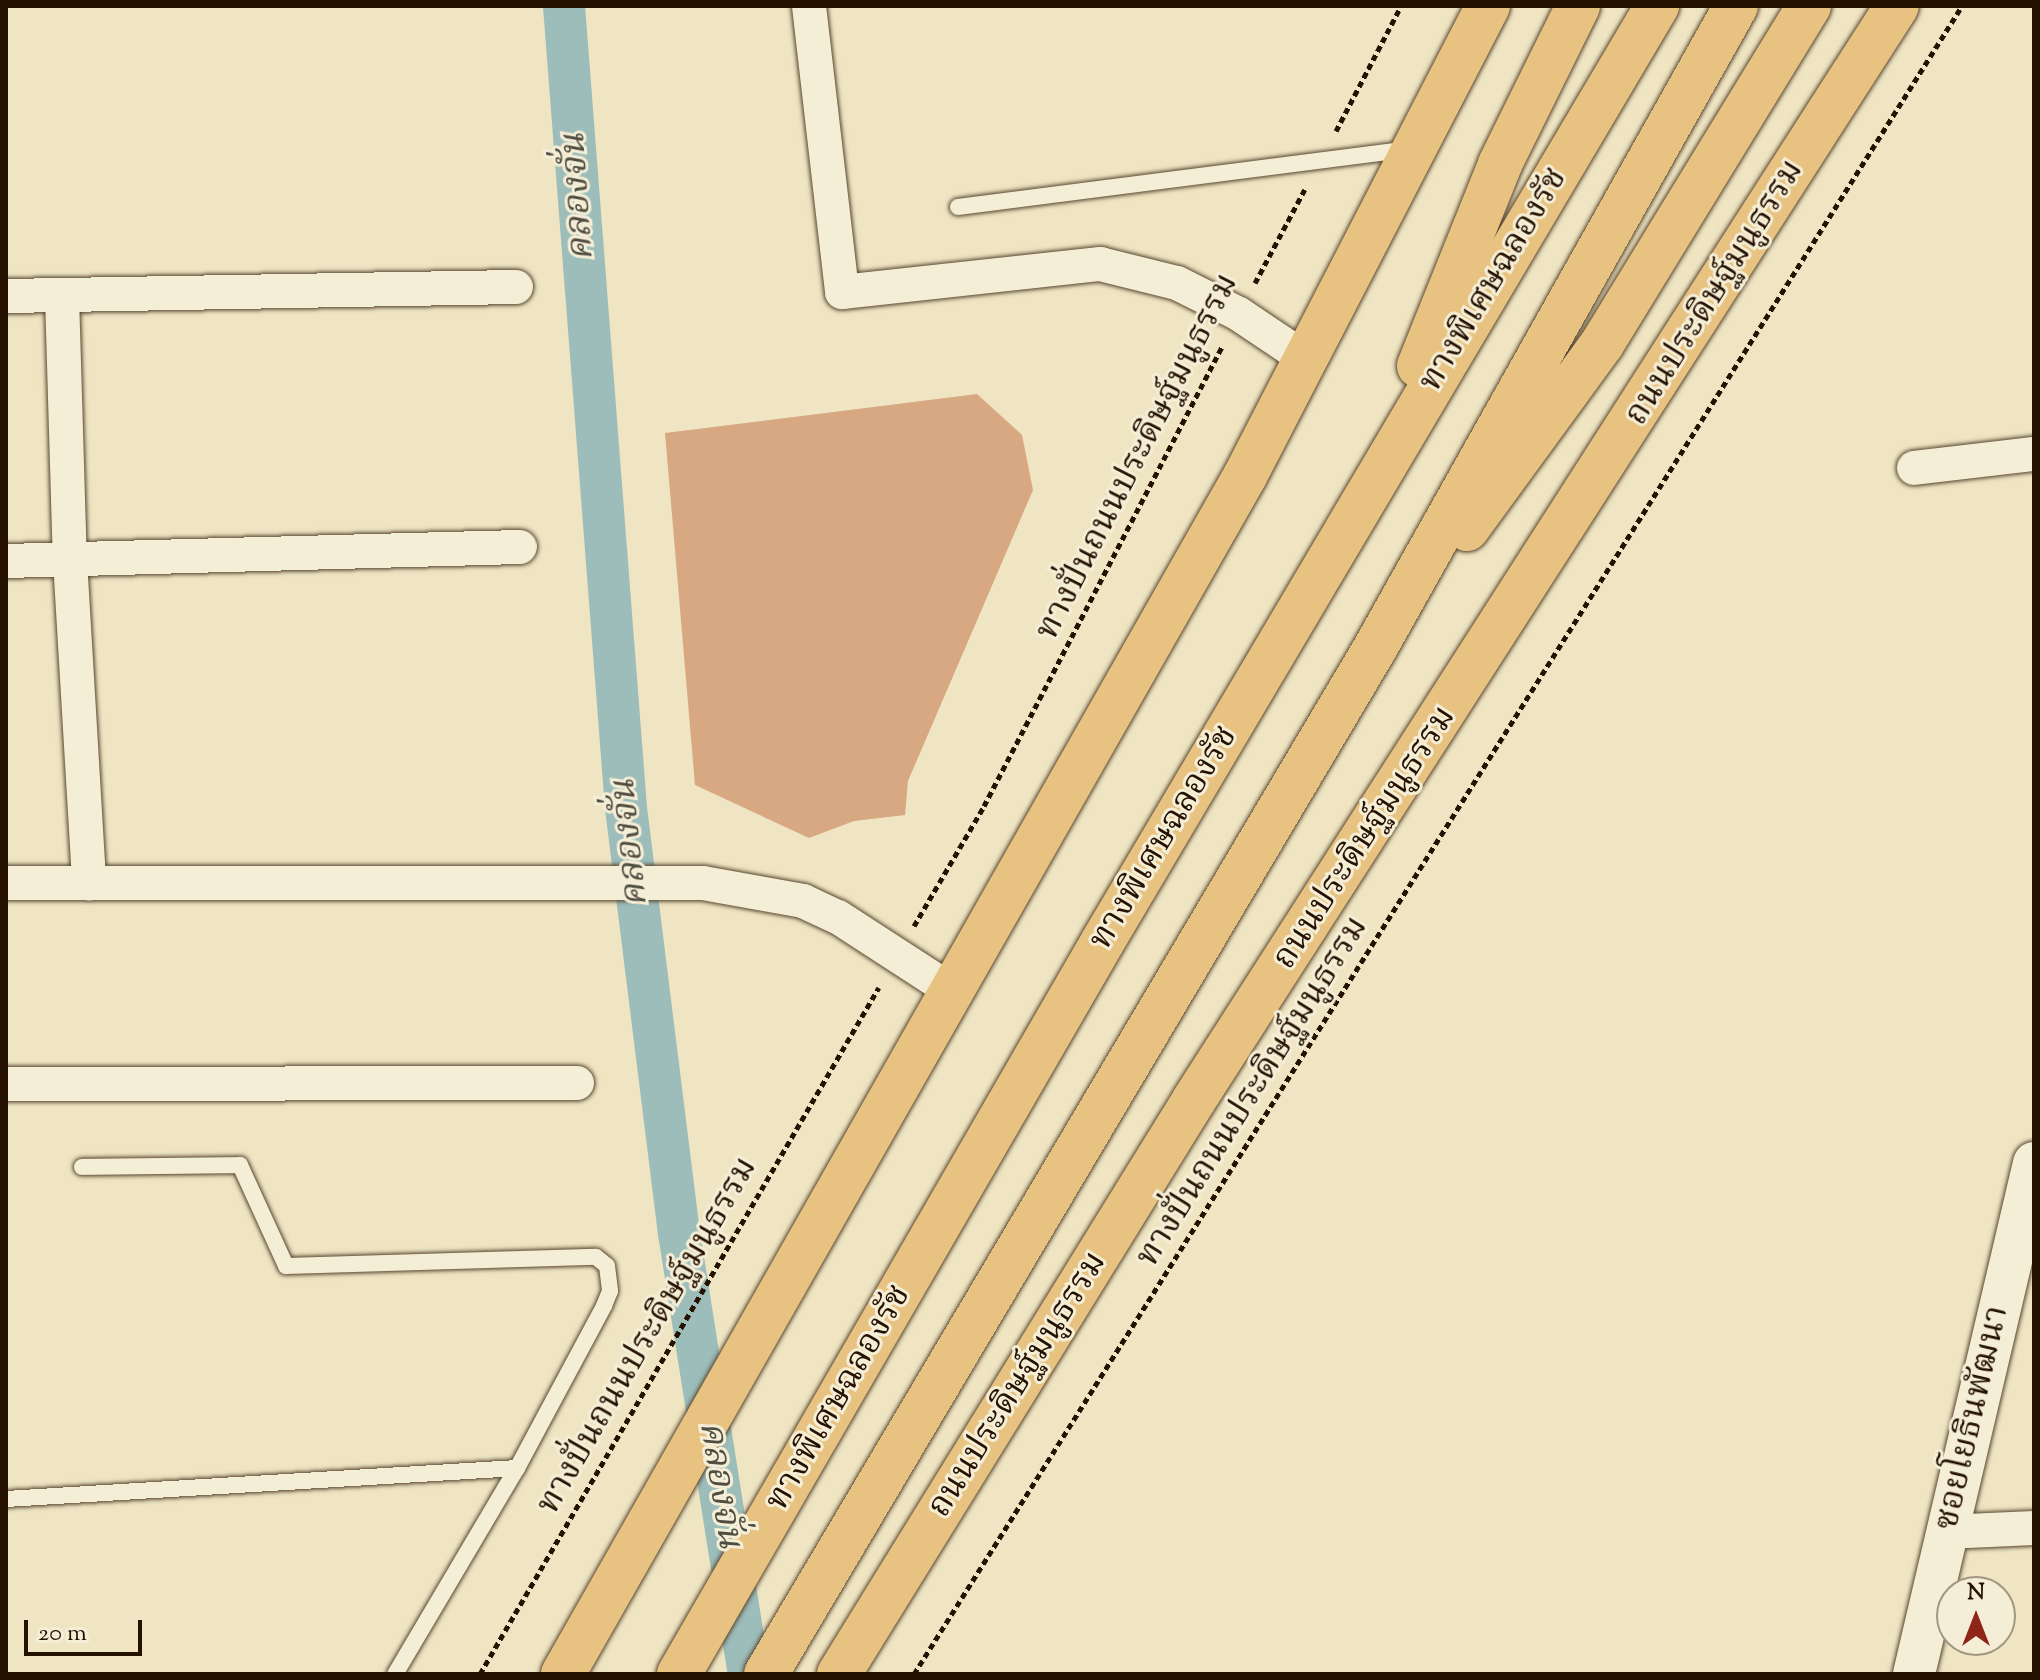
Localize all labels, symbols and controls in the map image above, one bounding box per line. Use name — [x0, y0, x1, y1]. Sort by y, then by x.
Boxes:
water label: คลองจั่น — [553, 132, 605, 262]
street label: ถนนประดิษฐ์มนูธรรม — [1617, 153, 1813, 433]
street label: ทางพิเศษฉลองรัช — [1411, 161, 1577, 399]
street label: ทางปั่นถนนประดิษฐ์มนูธรรม — [1028, 267, 1248, 647]
street label: ถนนประดิษฐ์มนูธรรม — [1265, 699, 1465, 977]
street label: ทางพิเศษฉลองรัช — [1081, 719, 1247, 957]
water label: คลองจั่น — [603, 777, 659, 909]
street label: ทางปั่นถนนประดิษฐ์มนูธรรม — [1128, 909, 1378, 1275]
street label: ทางปั่นถนนประดิษฐ์มนูธรรม — [529, 1150, 767, 1522]
street label: ถนนประดิษฐ์มนูธรรม — [920, 1245, 1116, 1525]
street label: ทางพิเศษฉลองรัช — [758, 1278, 920, 1518]
street label: ซอยโยธินพัฒนา — [1927, 1302, 2019, 1534]
water label: คลองจั่น — [688, 1419, 750, 1551]
north arrow — [1936, 1576, 2016, 1656]
text: N — [1967, 1578, 1985, 1610]
scale bar — [28, 1604, 146, 1654]
text: 20 m — [38, 1617, 87, 1651]

